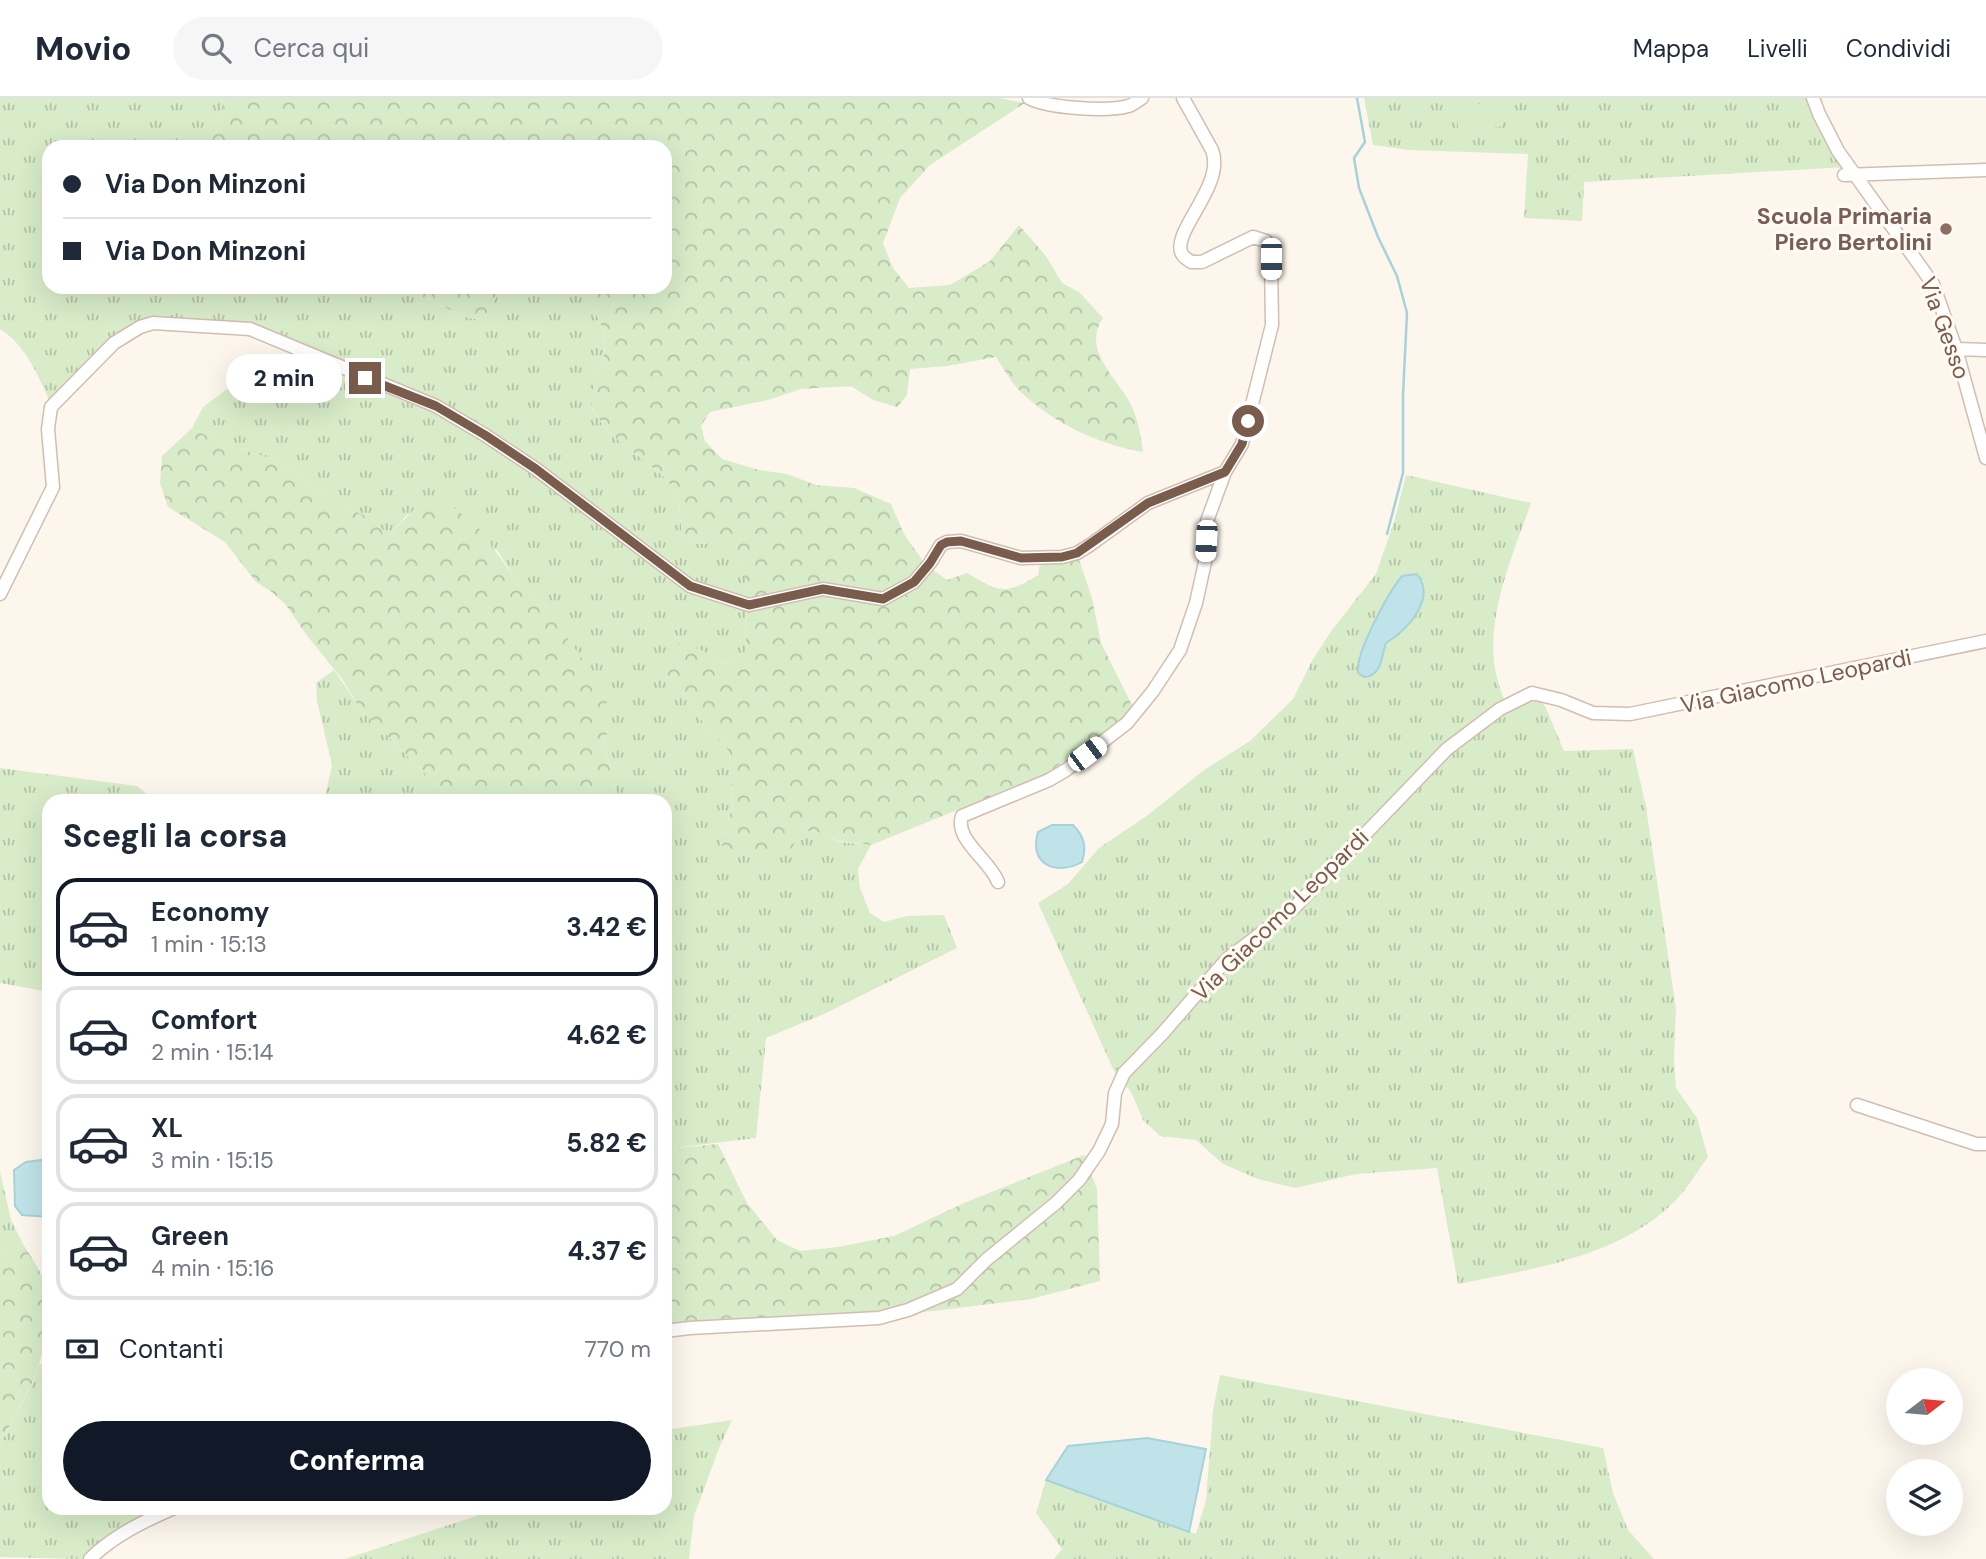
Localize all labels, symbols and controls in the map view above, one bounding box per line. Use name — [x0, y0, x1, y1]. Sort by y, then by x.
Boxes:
search box — [173, 17, 663, 80]
text: Movio — [35, 27, 131, 70]
icon: search — [197, 29, 235, 67]
text: Cerca qui — [253, 31, 369, 65]
text: Mappa — [1633, 33, 1709, 64]
text: Livelli — [1747, 33, 1808, 64]
text: Condividi — [1846, 33, 1951, 64]
text: Via Don Minzoni — [105, 167, 306, 201]
place label: Scuola Primaria Piero Bertolini — [1757, 201, 1932, 257]
marker: Scuola Primaria Piero Bertolini — [1938, 221, 1954, 237]
text: Via Don Minzoni — [105, 234, 306, 268]
car — [1261, 238, 1282, 280]
street label: Via Gesso — [1913, 273, 1977, 383]
callout: 2 min — [225, 354, 340, 402]
route end — [349, 362, 381, 394]
text: 2 min — [254, 363, 314, 393]
route start — [1232, 405, 1264, 437]
car — [1195, 519, 1218, 563]
street label: Via Giacomo Leopardi — [1678, 642, 1914, 720]
car — [1064, 733, 1111, 775]
text: Scegli la corsa — [63, 815, 287, 857]
street label: Via Giacomo Leopardi — [1185, 822, 1375, 1008]
text: Economy — [151, 895, 269, 929]
icon: car — [67, 896, 130, 959]
text: 3.42 € — [566, 910, 647, 944]
text: 1 min · 15:13 — [151, 929, 267, 959]
text: Comfort — [151, 1003, 257, 1037]
icon: car — [67, 1004, 130, 1067]
text: 4.62 € — [566, 1018, 647, 1052]
text: 2 min · 15:14 — [151, 1037, 273, 1067]
text: XL — [151, 1111, 183, 1145]
icon: car — [67, 1112, 130, 1175]
text: 5.82 € — [566, 1126, 647, 1160]
text: 3 min · 15:15 — [151, 1145, 274, 1175]
text: Green — [151, 1219, 229, 1253]
icon: car — [67, 1220, 130, 1283]
text: 4.37 € — [567, 1234, 647, 1268]
text: 4 min · 15:16 — [151, 1253, 275, 1283]
icon: cash — [63, 1330, 101, 1368]
text: Contanti — [119, 1332, 224, 1366]
text: 770 m — [584, 1334, 651, 1364]
north arrow — [1886, 1368, 1964, 1446]
map controls — [1886, 1368, 1963, 1536]
button: Conferma — [63, 1421, 651, 1501]
button: layers — [1886, 1459, 1963, 1536]

